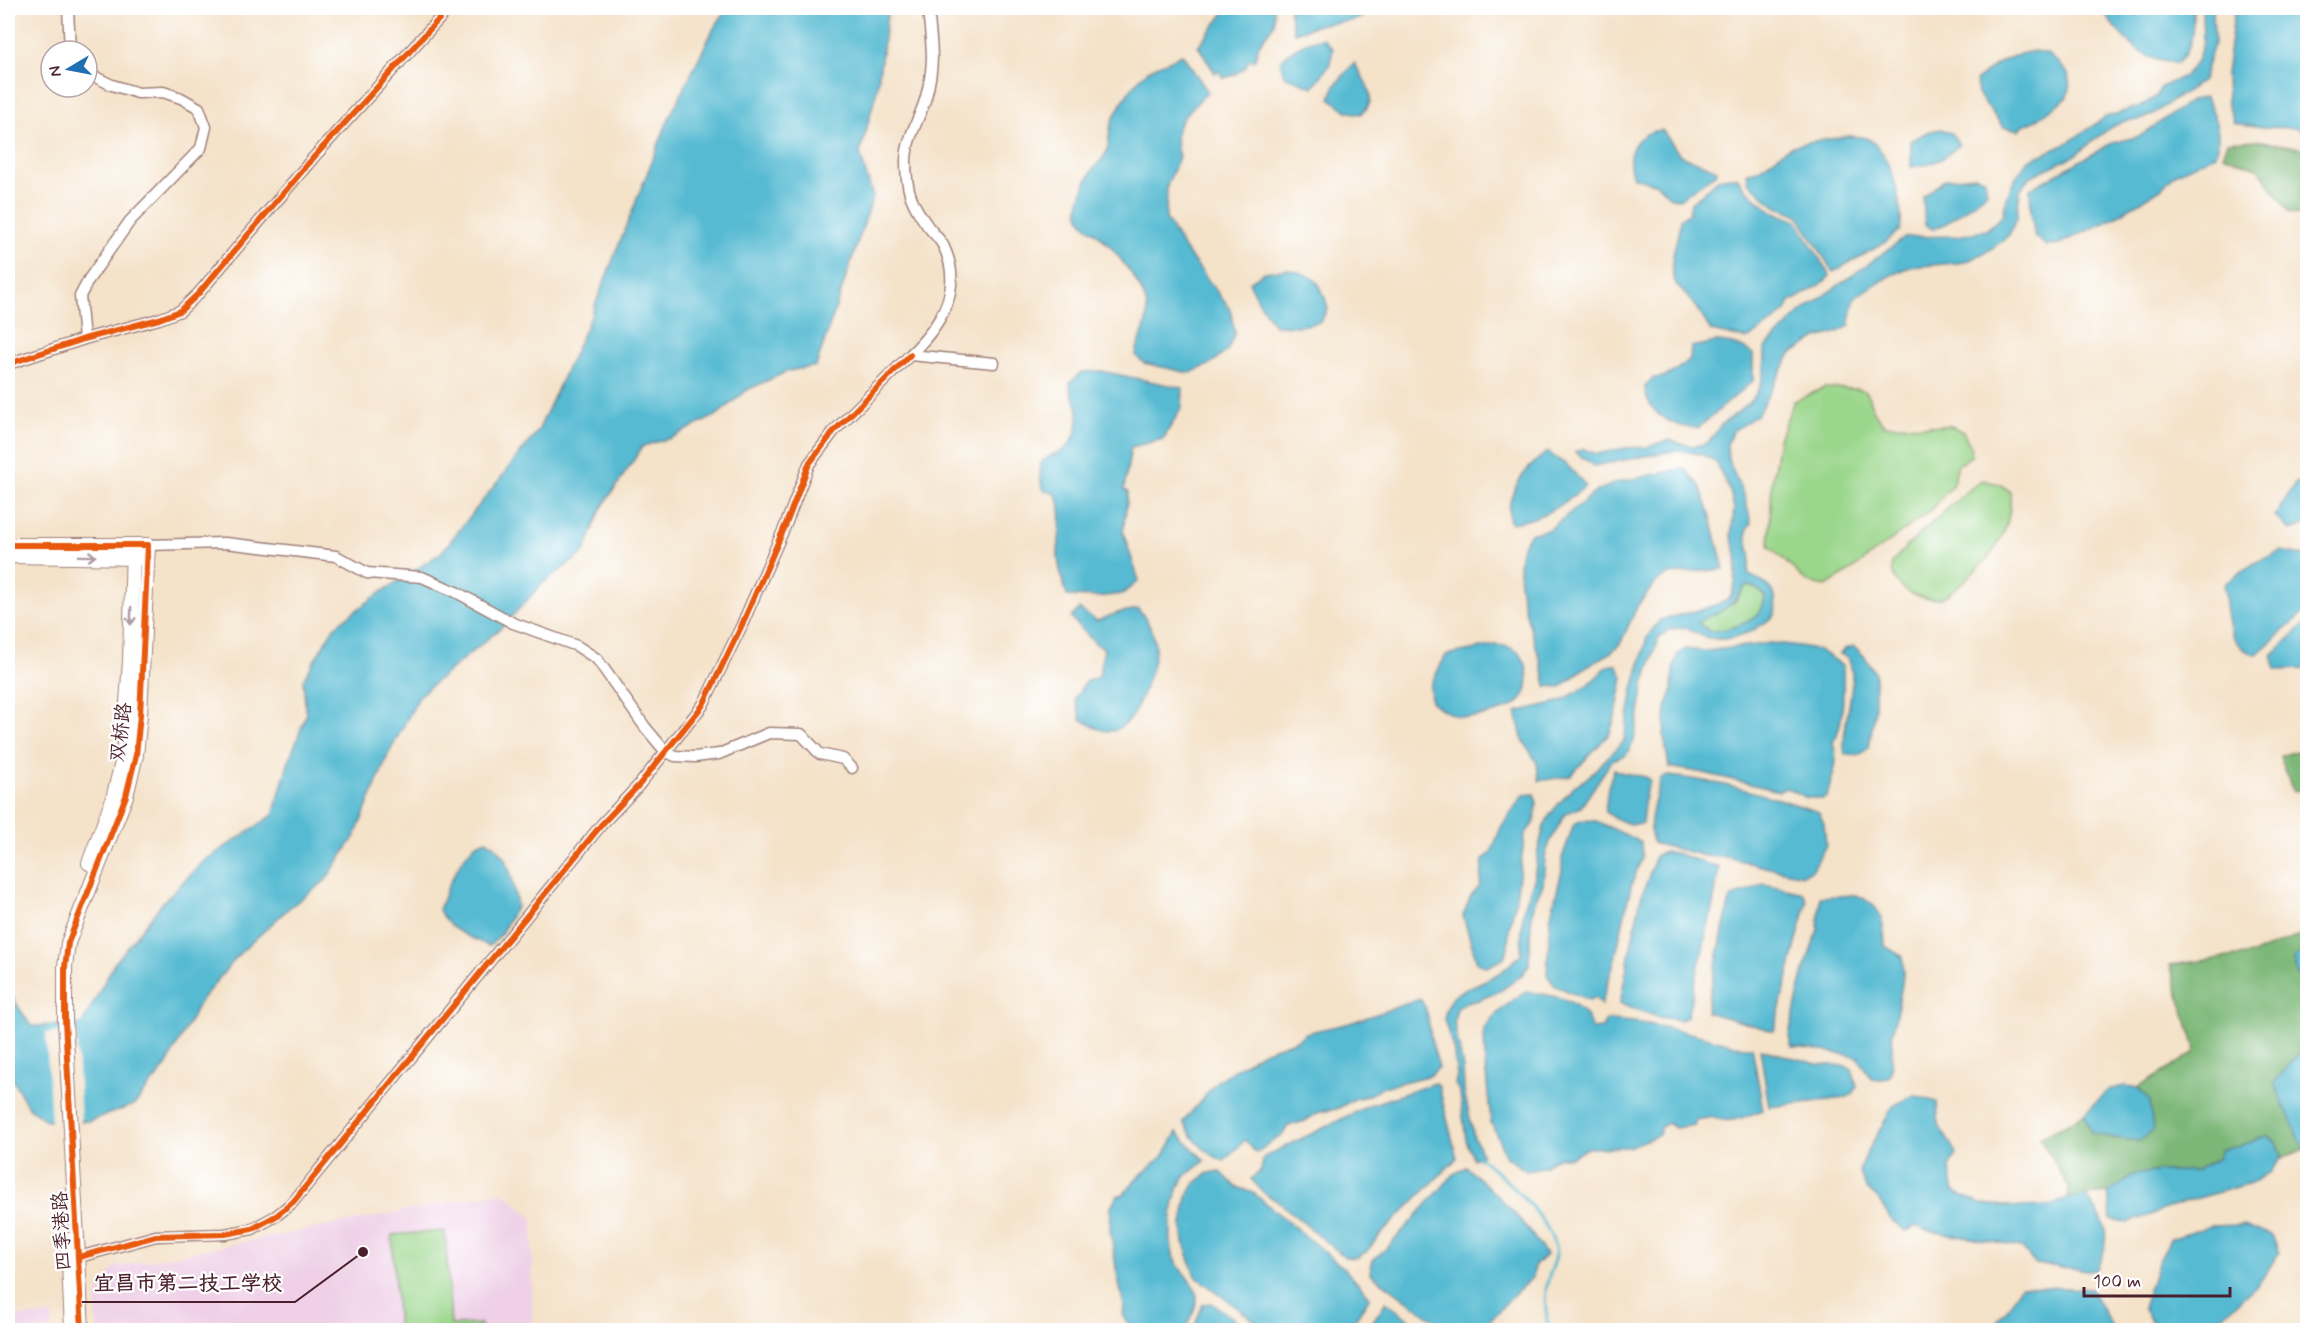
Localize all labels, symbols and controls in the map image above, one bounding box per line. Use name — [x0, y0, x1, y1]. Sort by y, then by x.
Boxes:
north arrow — [39, 39, 99, 99]
text: N — [44, 64, 67, 78]
one-way arrow — [76, 551, 96, 562]
one-way arrow — [125, 605, 137, 625]
street label: 双桥路 — [104, 700, 139, 764]
street label: 四季港路 — [47, 1189, 78, 1272]
scale bar — [2084, 1260, 2230, 1298]
callout: 宜昌市第二技工学校 — [82, 1263, 295, 1302]
text: 宜昌市第二技工学校 — [94, 1270, 283, 1298]
text: 100 m — [2093, 1270, 2141, 1294]

